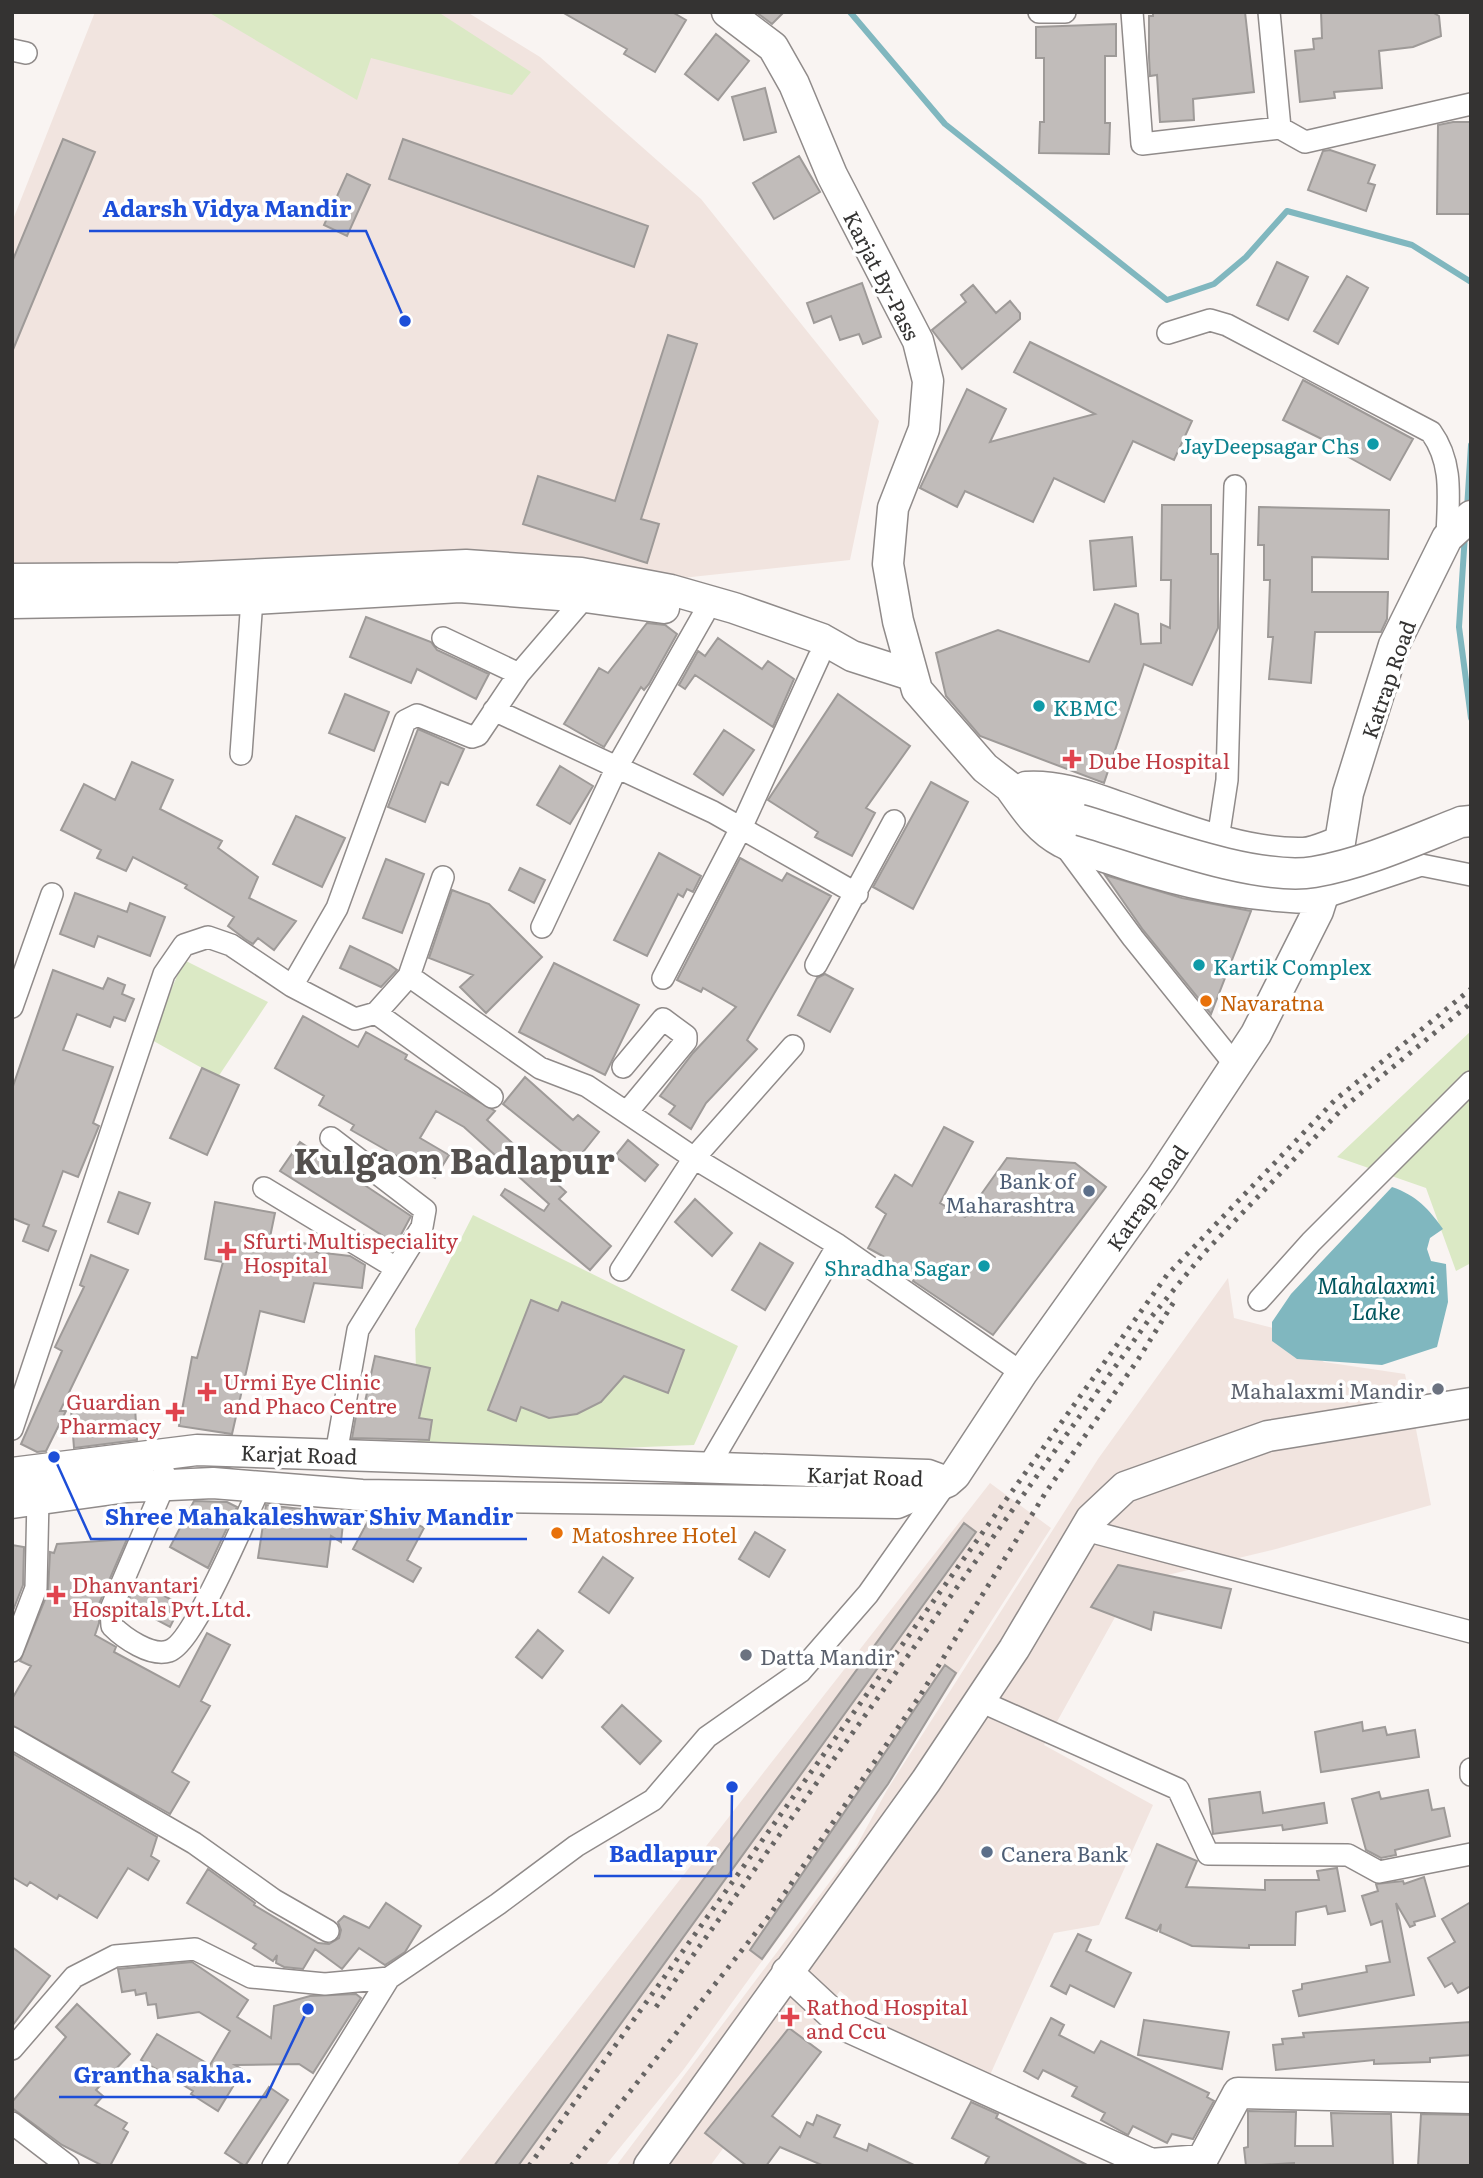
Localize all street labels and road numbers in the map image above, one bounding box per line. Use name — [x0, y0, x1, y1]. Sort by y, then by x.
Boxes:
street label: Karjat By-Pass — [837, 205, 929, 345]
street label: Katrap Road — [1352, 615, 1422, 742]
street label: Katrap Road — [1098, 1137, 1194, 1256]
street label: Karjat Road — [240, 1435, 358, 1471]
street label: Karjat Road — [806, 1457, 924, 1493]

